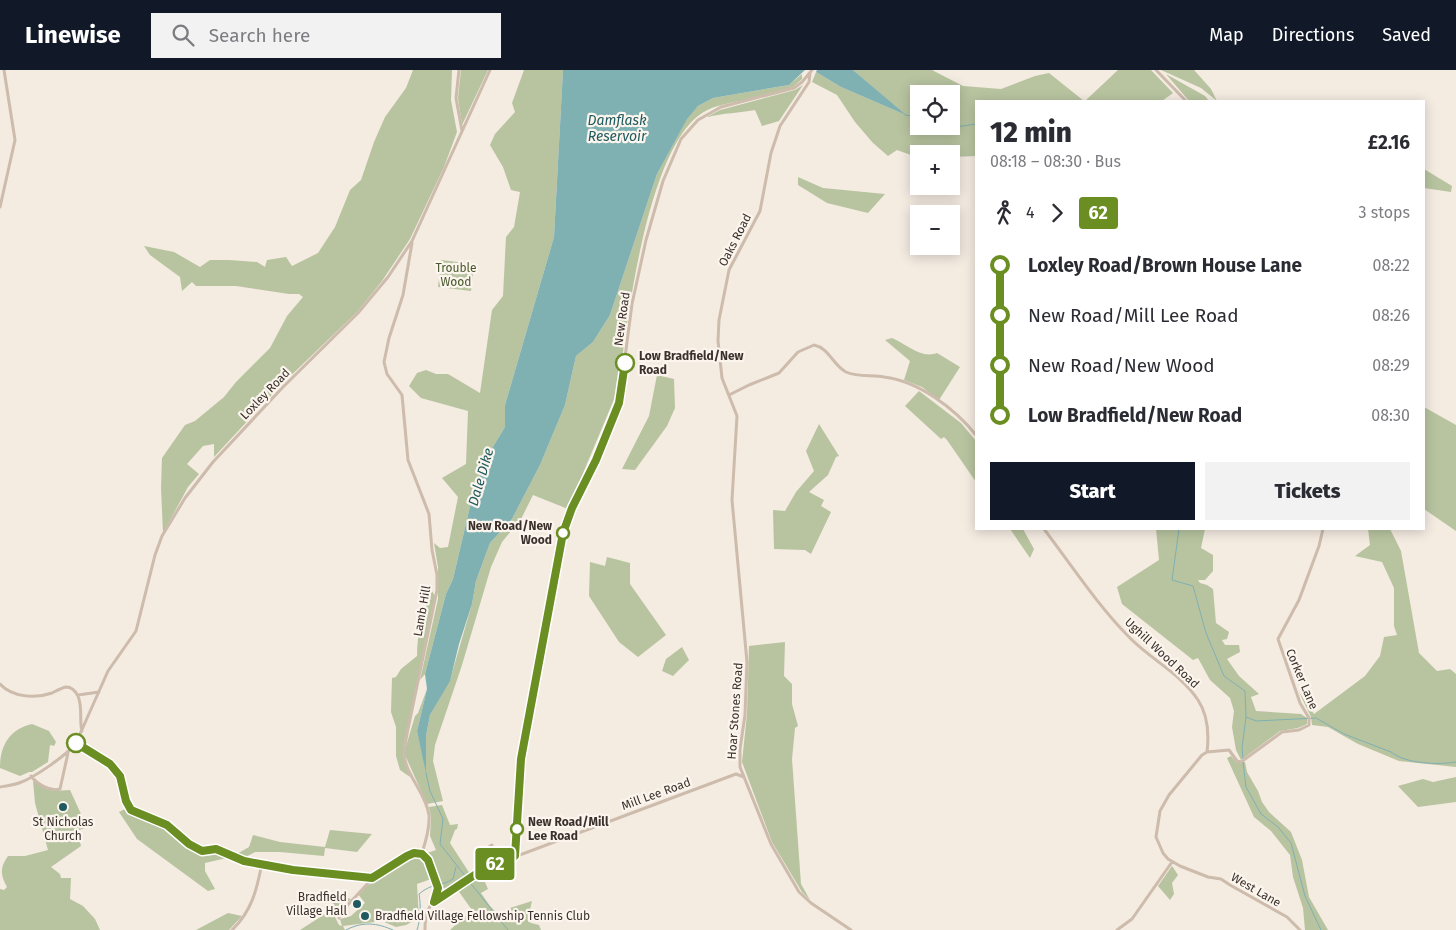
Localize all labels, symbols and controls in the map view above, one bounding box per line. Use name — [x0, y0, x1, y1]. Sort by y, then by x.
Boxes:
search box — [151, 13, 501, 58]
text: Linewise — [25, 21, 121, 49]
icon: search — [169, 21, 197, 49]
text: Search here — [209, 24, 310, 47]
text: Map — [1209, 24, 1244, 46]
text: Directions — [1272, 24, 1354, 46]
text: Saved — [1382, 24, 1431, 46]
map controls — [910, 85, 960, 255]
button: locate — [910, 85, 960, 135]
water label: Damflask Reservoir — [587, 112, 647, 145]
text: 12 min — [990, 116, 1072, 149]
text: £2.16 — [1368, 131, 1410, 154]
button: + — [910, 145, 960, 195]
text: 08:18 – 08:30 · Bus — [990, 152, 1121, 171]
icon: walk — [990, 199, 1018, 227]
icon: forward — [1043, 199, 1071, 227]
text: 62 — [1089, 202, 1108, 224]
text: 4 — [1026, 203, 1035, 222]
text: 3 stops — [1358, 203, 1410, 222]
button: − — [910, 205, 960, 255]
street label: Oaks Road — [716, 211, 754, 269]
text: Loxley Road/Brown House Lane — [1028, 254, 1302, 277]
text: 08:22 — [1373, 256, 1410, 275]
park label: Trouble Wood — [435, 261, 477, 289]
street label: New Road — [611, 291, 633, 347]
text: New Road/Mill Lee Road — [1028, 304, 1239, 327]
text: 08:26 — [1372, 306, 1410, 325]
place label: Low Bradfield/New Road — [639, 349, 744, 377]
marker: Low Bradfield/New Road — [615, 353, 635, 373]
text: New Road/New Wood — [1028, 354, 1215, 377]
text: 08:29 — [1372, 356, 1410, 375]
street label: Loxley Road — [237, 366, 293, 422]
text: Low Bradfield/New Road — [1028, 404, 1242, 427]
text: 08:30 — [1371, 406, 1410, 425]
water label: Dale Dike — [465, 446, 497, 508]
button: Start — [990, 462, 1195, 520]
button: Tickets — [1205, 462, 1410, 520]
place label: New Road/New Wood — [468, 519, 552, 547]
marker: New Road/New Wood — [556, 526, 570, 540]
street label: Lamb Hill — [411, 584, 433, 638]
street label: Ughill Wood Road — [1122, 615, 1202, 691]
street label: Corker Lane — [1283, 647, 1321, 711]
street label: Hoar Stones Road — [725, 662, 745, 760]
unlabelled marker — [66, 733, 86, 753]
street label: Mill Lee Road — [620, 775, 692, 813]
marker: St Nicholas Church — [57, 801, 69, 813]
place label: St Nicholas Church — [33, 815, 94, 843]
place label: New Road/Mill Lee Road — [528, 815, 609, 843]
marker: New Road/Mill Lee Road — [510, 822, 524, 836]
line badge: 62 — [472, 848, 518, 880]
text: 62 — [485, 853, 505, 875]
street label: West Lane — [1229, 870, 1283, 910]
place label: Bradfield Village Hall — [286, 890, 347, 918]
marker: Bradfield Village Hall — [351, 898, 363, 910]
place label: Bradfield Village Fellowship Tennis Club — [375, 909, 590, 923]
marker: Bradfield Village Fellowship Tennis Club — [359, 910, 371, 922]

